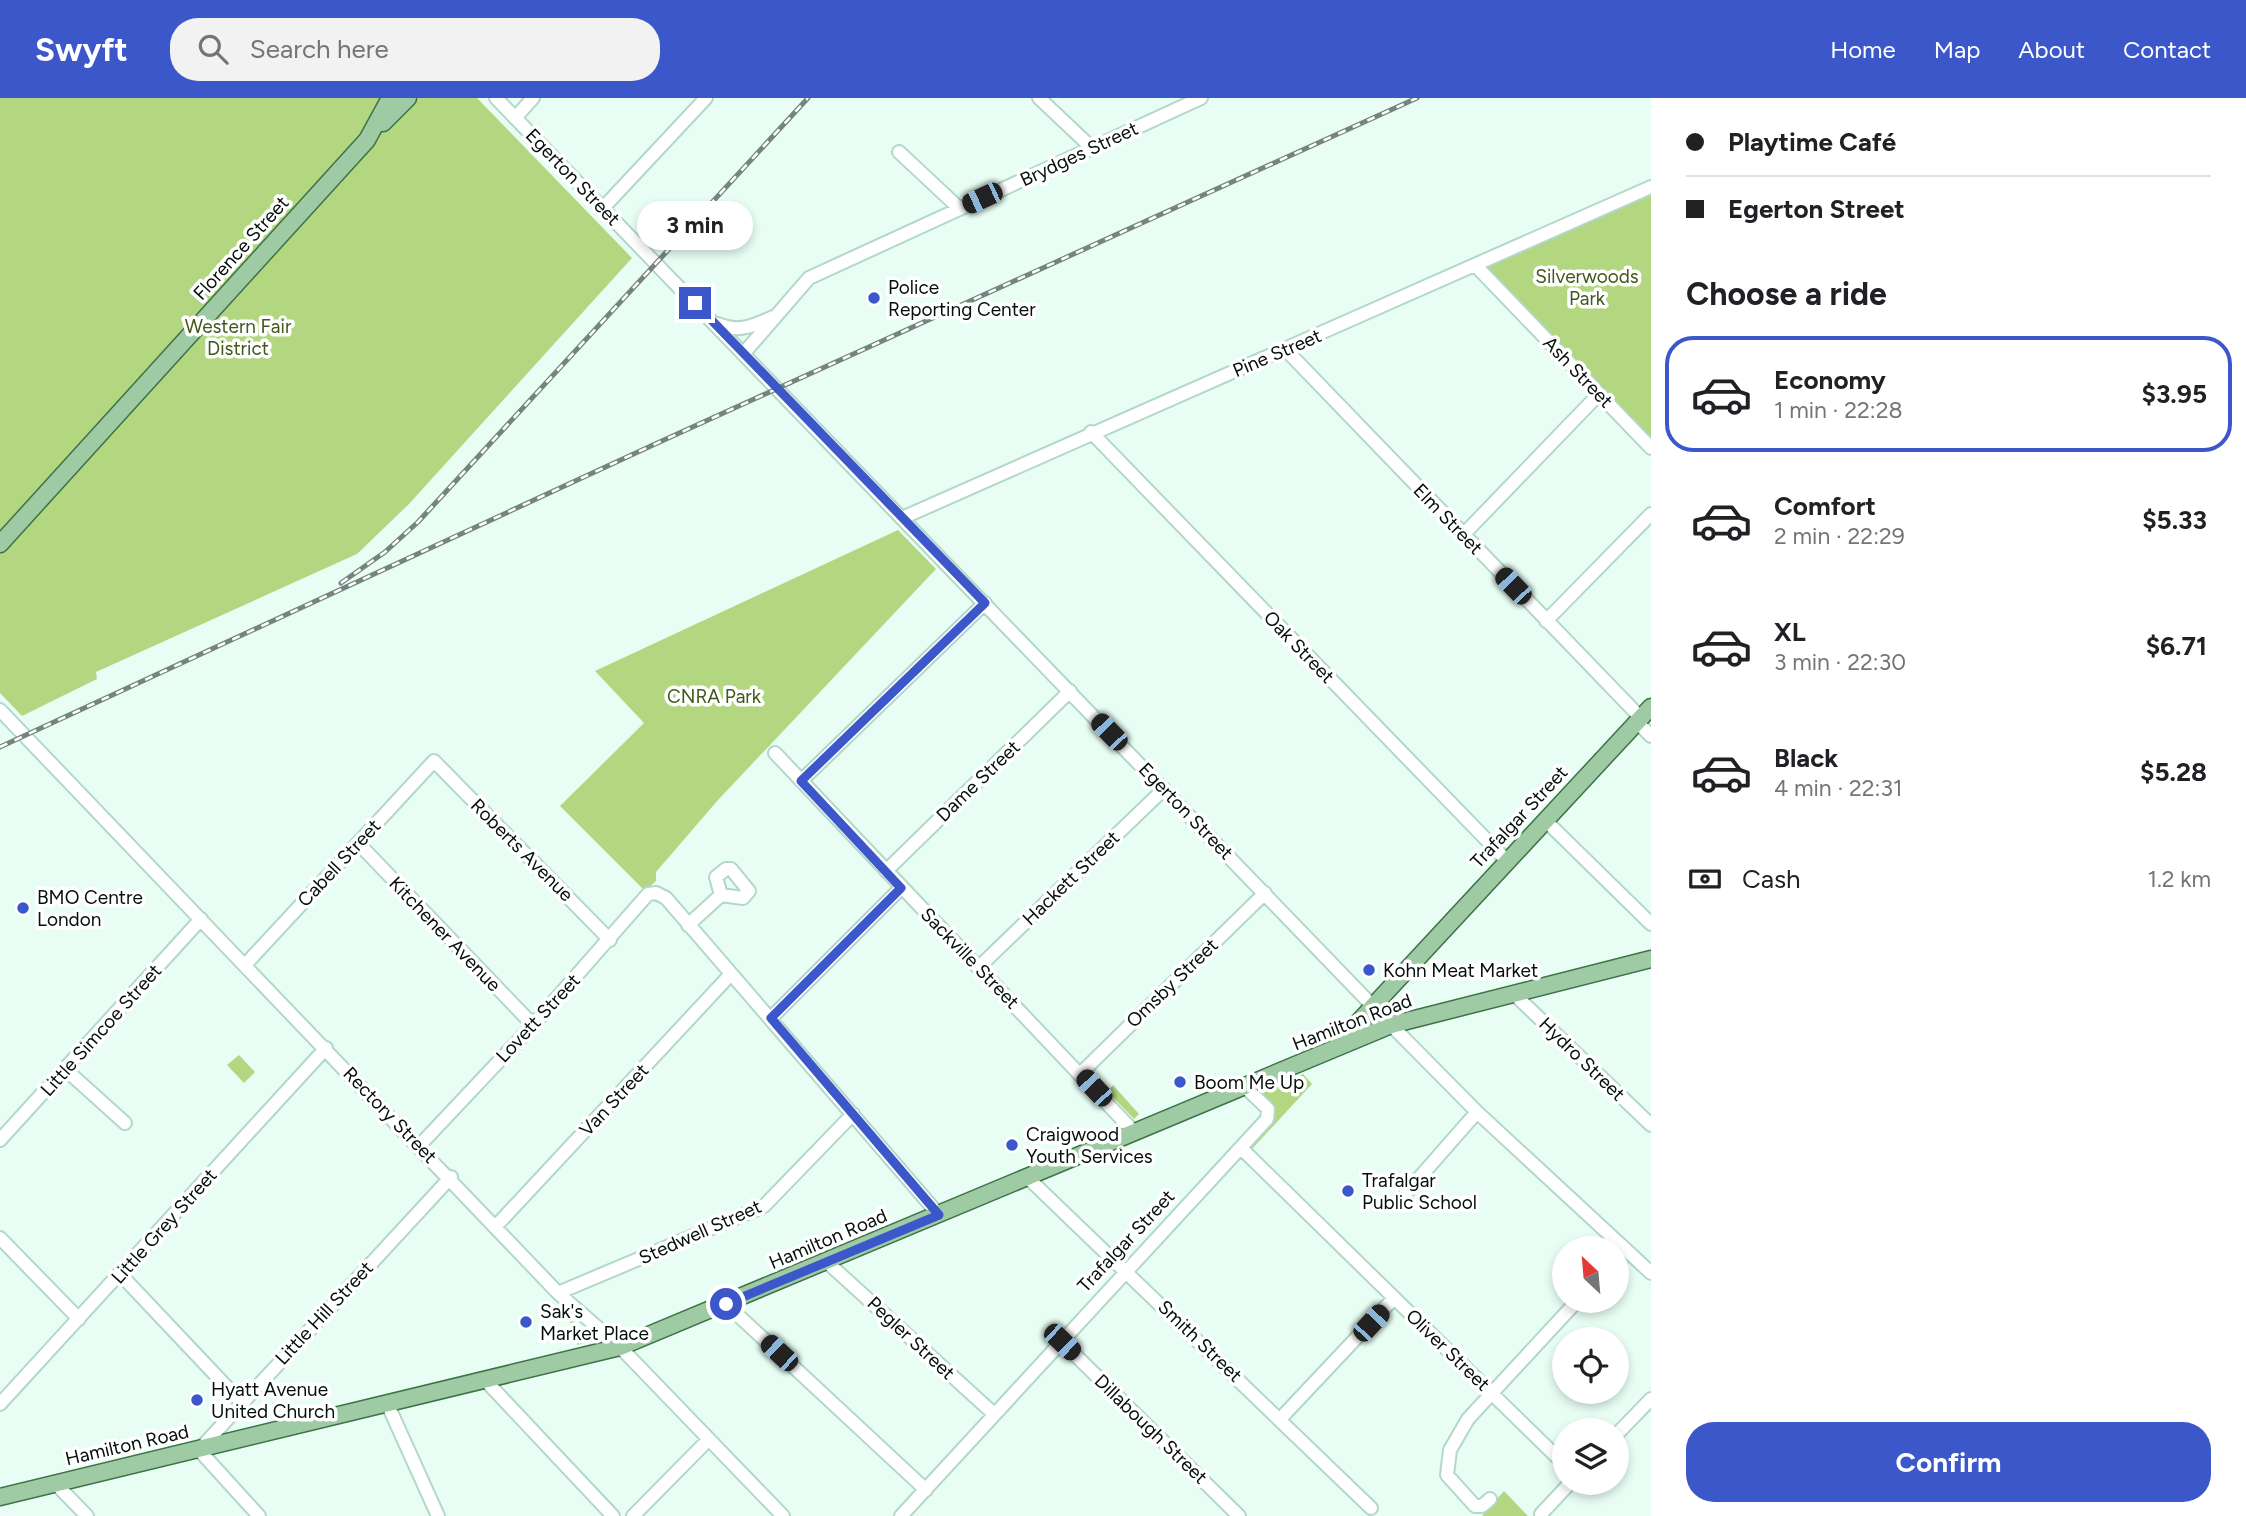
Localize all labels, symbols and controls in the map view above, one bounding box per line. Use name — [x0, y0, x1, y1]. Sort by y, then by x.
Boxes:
search box — [170, 18, 660, 81]
text: Swyft — [35, 30, 128, 69]
icon: search — [194, 30, 232, 68]
text: Search here — [250, 33, 389, 65]
text: Home — [1830, 35, 1896, 64]
text: Map — [1934, 35, 1980, 64]
text: About — [2018, 35, 2085, 64]
text: Contact — [2123, 35, 2211, 64]
street label: Brydges Street — [1016, 117, 1142, 191]
street label: Egerton Street — [521, 124, 625, 230]
text: Playtime Café — [1728, 126, 1896, 158]
car — [959, 180, 1006, 216]
street label: Florence Street — [188, 191, 294, 305]
text: Egerton Street — [1728, 193, 1905, 225]
callout: 3 min — [637, 202, 753, 250]
text: 3 min — [666, 211, 724, 239]
park label: Silverwoods Park — [1535, 265, 1639, 310]
text: Choose a ride — [1686, 275, 1887, 313]
place label: Police Reporting Center — [888, 276, 1036, 321]
route end — [679, 287, 711, 319]
marker: Police Reporting Center — [866, 290, 882, 306]
park label: Western Fair District — [185, 315, 292, 360]
street label: Pine Street — [1229, 324, 1325, 382]
street label: Ash Street — [1538, 332, 1618, 412]
icon: car — [1690, 363, 1753, 426]
text: Economy — [1774, 364, 1886, 396]
text: $3.95 — [2142, 378, 2207, 410]
text: 1 min · 22:28 — [1774, 396, 1903, 424]
street label: Elm Street — [1409, 479, 1487, 559]
icon: car — [1690, 489, 1753, 552]
text: Comfort — [1774, 490, 1876, 522]
text: $5.33 — [2142, 504, 2207, 536]
text: 2 min · 22:29 — [1774, 522, 1905, 550]
car — [1491, 564, 1536, 608]
street label: Oak Street — [1259, 606, 1339, 688]
icon: car — [1690, 615, 1753, 678]
text: XL — [1774, 616, 1806, 648]
text: $6.71 — [2146, 630, 2207, 662]
text: 3 min · 22:30 — [1774, 648, 1906, 676]
park label: CNRA Park — [667, 685, 762, 708]
car — [1087, 710, 1132, 754]
street label: Dame Street — [931, 735, 1025, 827]
icon: car — [1690, 741, 1753, 804]
text: Black — [1774, 742, 1838, 774]
text: $5.28 — [2140, 756, 2207, 788]
street label: Egerton Street — [1134, 758, 1238, 864]
street label: Trafalgar Street — [1466, 761, 1572, 873]
text: 4 min · 22:31 — [1774, 774, 1902, 802]
street label: Roberts Avenue — [466, 794, 578, 906]
street label: Cabell Street — [293, 815, 385, 911]
street label: Hackett Street — [1018, 826, 1124, 930]
icon: cash — [1686, 860, 1724, 898]
text: Cash — [1742, 863, 1801, 895]
text: 1.2 km — [2147, 865, 2211, 893]
street label: Kitchener Avenue — [384, 872, 506, 996]
place label: BMO Centre London — [37, 886, 143, 931]
marker: BMO Centre London — [15, 900, 31, 916]
street label: Sackville Street — [916, 903, 1024, 1013]
street label: Omsby Street — [1121, 934, 1223, 1032]
street label: Little Simcoe Street — [36, 959, 166, 1101]
place label: Kohn Meat Market — [1383, 959, 1538, 982]
marker: Kohn Meat Market — [1361, 962, 1377, 978]
street label: Lovett Street — [491, 969, 585, 1067]
street label: Hamilton Road — [1289, 989, 1415, 1055]
street label: Hydro Street — [1534, 1012, 1630, 1106]
street label: Van Street — [575, 1059, 653, 1141]
street label: Rectory Street — [338, 1062, 442, 1168]
car — [1072, 1065, 1117, 1111]
place label: Boom Me Up — [1194, 1071, 1304, 1094]
marker: Boom Me Up — [1172, 1074, 1188, 1090]
place label: Craigwood Youth Services — [1026, 1123, 1153, 1168]
marker: Craigwood Youth Services — [1004, 1137, 1020, 1153]
street label: Little Grey Street — [106, 1164, 222, 1288]
place label: Trafalgar Public School — [1362, 1169, 1477, 1214]
marker: Trafalgar Public School — [1340, 1183, 1356, 1199]
street label: Trafalgar Street — [1073, 1185, 1179, 1297]
street label: Stedwell Street — [635, 1195, 765, 1269]
street label: Hamilton Road — [766, 1204, 890, 1274]
north arrow — [1552, 1236, 1629, 1312]
map controls — [1552, 1236, 1629, 1495]
street label: Little Hill Street — [270, 1257, 378, 1369]
route start — [710, 1288, 742, 1320]
street label: Pegler Street — [862, 1292, 960, 1384]
street label: Smith Street — [1153, 1295, 1247, 1387]
place label: Sak's Market Place — [540, 1300, 649, 1345]
car — [1349, 1300, 1394, 1346]
street label: Oliver Street — [1401, 1304, 1495, 1396]
marker: Sak's Market Place — [518, 1314, 534, 1330]
car — [1040, 1320, 1085, 1364]
button: locate — [1552, 1327, 1629, 1404]
car — [757, 1331, 802, 1375]
street label: Dillabough Street — [1090, 1369, 1212, 1489]
place label: Hyatt Avenue United Church — [211, 1378, 335, 1423]
marker: Hyatt Avenue United Church — [189, 1392, 205, 1408]
button: layers — [1552, 1418, 1629, 1495]
street label: Hamilton Road — [63, 1420, 191, 1470]
button: Confirm — [1686, 1422, 2211, 1502]

